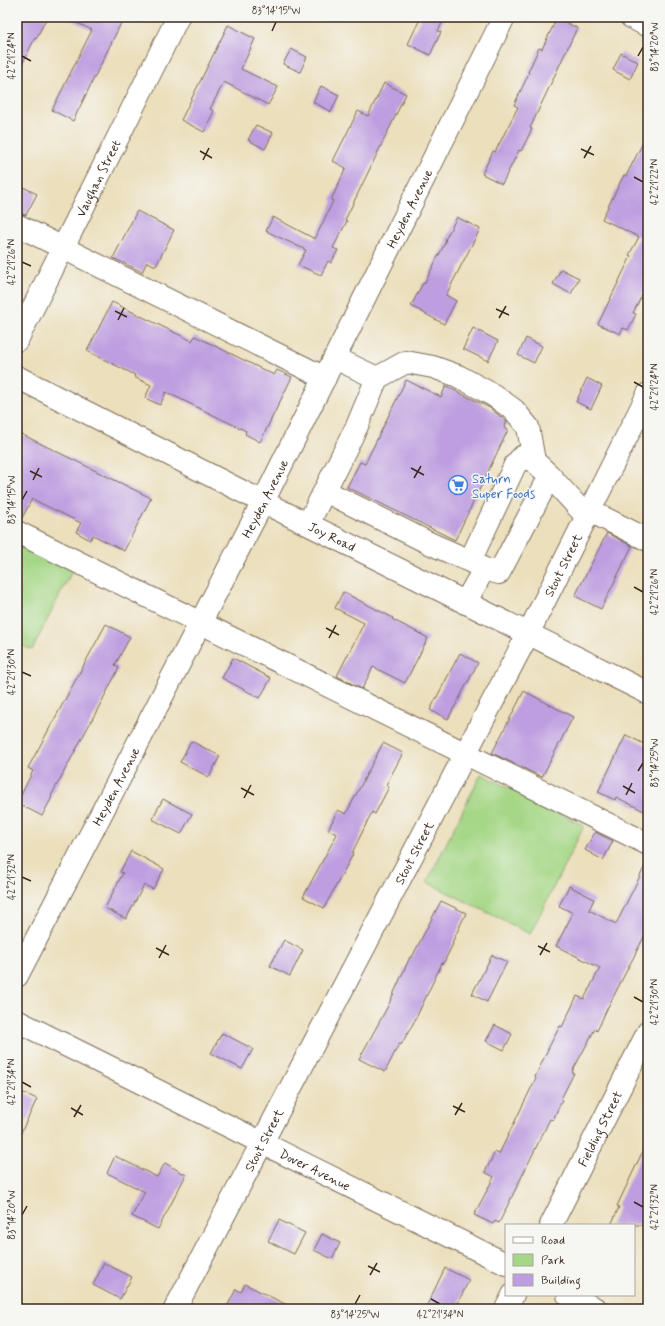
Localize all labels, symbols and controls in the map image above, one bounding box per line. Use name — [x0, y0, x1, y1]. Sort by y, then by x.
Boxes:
text: 83°14'15"W — [252, 4, 300, 18]
text: 83°14'20"W — [648, 22, 662, 72]
text: 42°21'24"N — [5, 32, 19, 80]
street label: Vaughan Street — [73, 137, 126, 220]
text: 42°21'22"N — [648, 159, 662, 205]
street label: Heyden Avenue — [383, 167, 437, 251]
text: 42°21'26"N — [5, 238, 19, 285]
text: 42°21'24"N — [648, 363, 662, 411]
street label: Heyden Avenue — [239, 457, 293, 541]
place label: Saturn Super Foods — [472, 471, 535, 503]
supermarket icon: Saturn Super Foods — [447, 474, 469, 496]
text: 83°14'15"W — [5, 476, 19, 524]
street label: Joy Road — [305, 519, 358, 556]
street label: Stout Street — [541, 531, 587, 600]
text: 42°21'26"N — [648, 568, 662, 615]
text: 42°21'30"N — [5, 648, 19, 695]
text: 83°14'25"W — [648, 739, 662, 787]
street label: Heyden Avenue — [89, 745, 144, 829]
street label: Stout Street — [392, 819, 439, 888]
text: 42°21'32"N — [5, 854, 19, 900]
text: 42°21'30"N — [648, 978, 662, 1025]
text: 42°21'34"N — [5, 1058, 19, 1105]
street label: Fielding Street — [575, 1088, 627, 1170]
street label: Stout Street — [241, 1106, 288, 1175]
street label: Dover Avenue — [276, 1146, 353, 1195]
text: 42°21'32"N — [648, 1184, 662, 1230]
text: 83°14'20"W — [5, 1190, 19, 1240]
legend — [505, 1224, 635, 1296]
text: Road — [541, 1233, 565, 1249]
text: Park — [541, 1253, 565, 1269]
text: Building — [541, 1273, 581, 1290]
text: 83°14'25"W — [331, 1308, 379, 1322]
text: 42°21'34"N — [417, 1308, 464, 1322]

